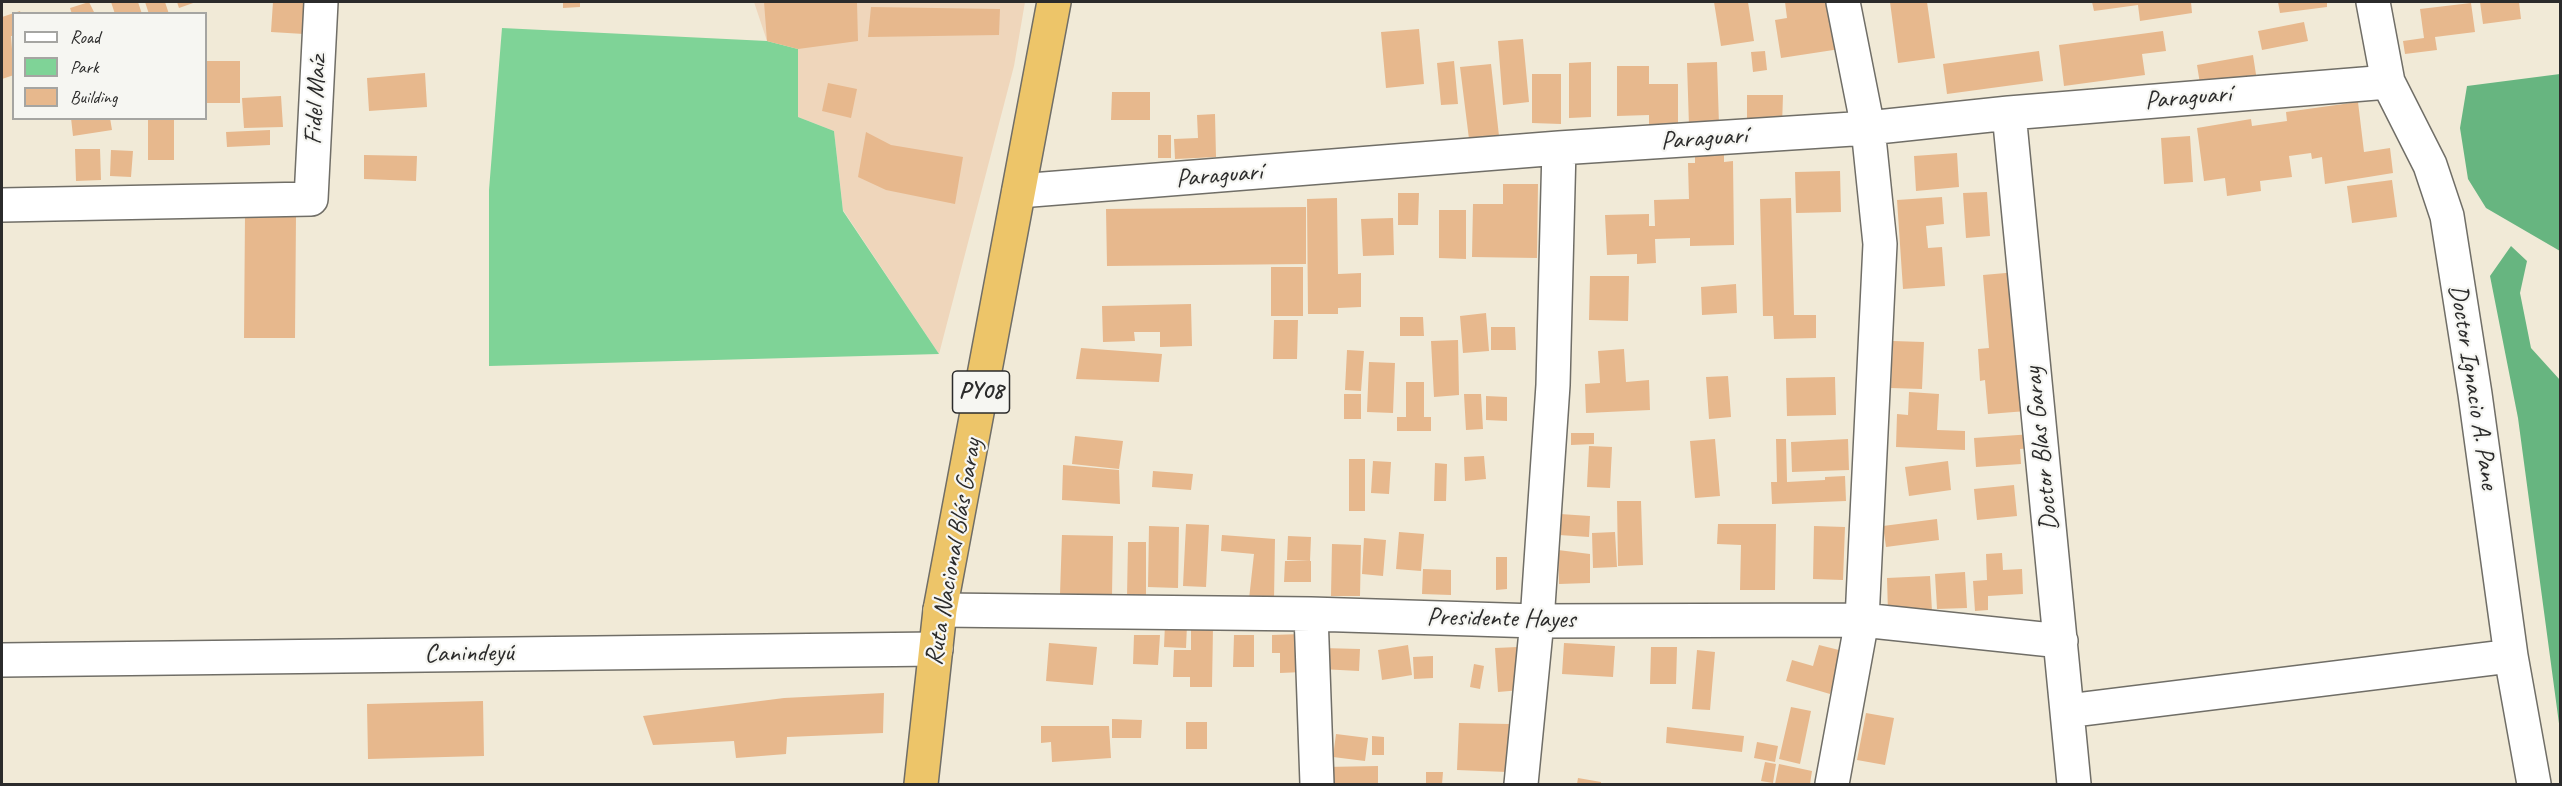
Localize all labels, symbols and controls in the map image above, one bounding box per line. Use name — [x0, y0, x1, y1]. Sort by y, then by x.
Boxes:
legend — [12, 12, 207, 120]
text: Road — [70, 26, 100, 48]
street label: Fidel Maíz — [298, 55, 334, 145]
text: Park — [70, 56, 99, 78]
street label: Paraguarí — [2144, 79, 2232, 117]
text: Building — [70, 86, 117, 108]
street label: Paraguarí — [1660, 120, 1748, 158]
street label: Paraguarí — [1175, 157, 1263, 195]
street label: Doctor Ignacio A. Pane — [2441, 283, 2505, 491]
street label: Doctor Blas Garay — [2018, 366, 2066, 532]
road number: PY08 — [952, 371, 1010, 413]
street label: Ruta Nacional Blás Garay — [919, 436, 989, 668]
street label: Presidente Hayes — [1426, 602, 1576, 636]
street label: Canindeyú — [424, 638, 514, 670]

